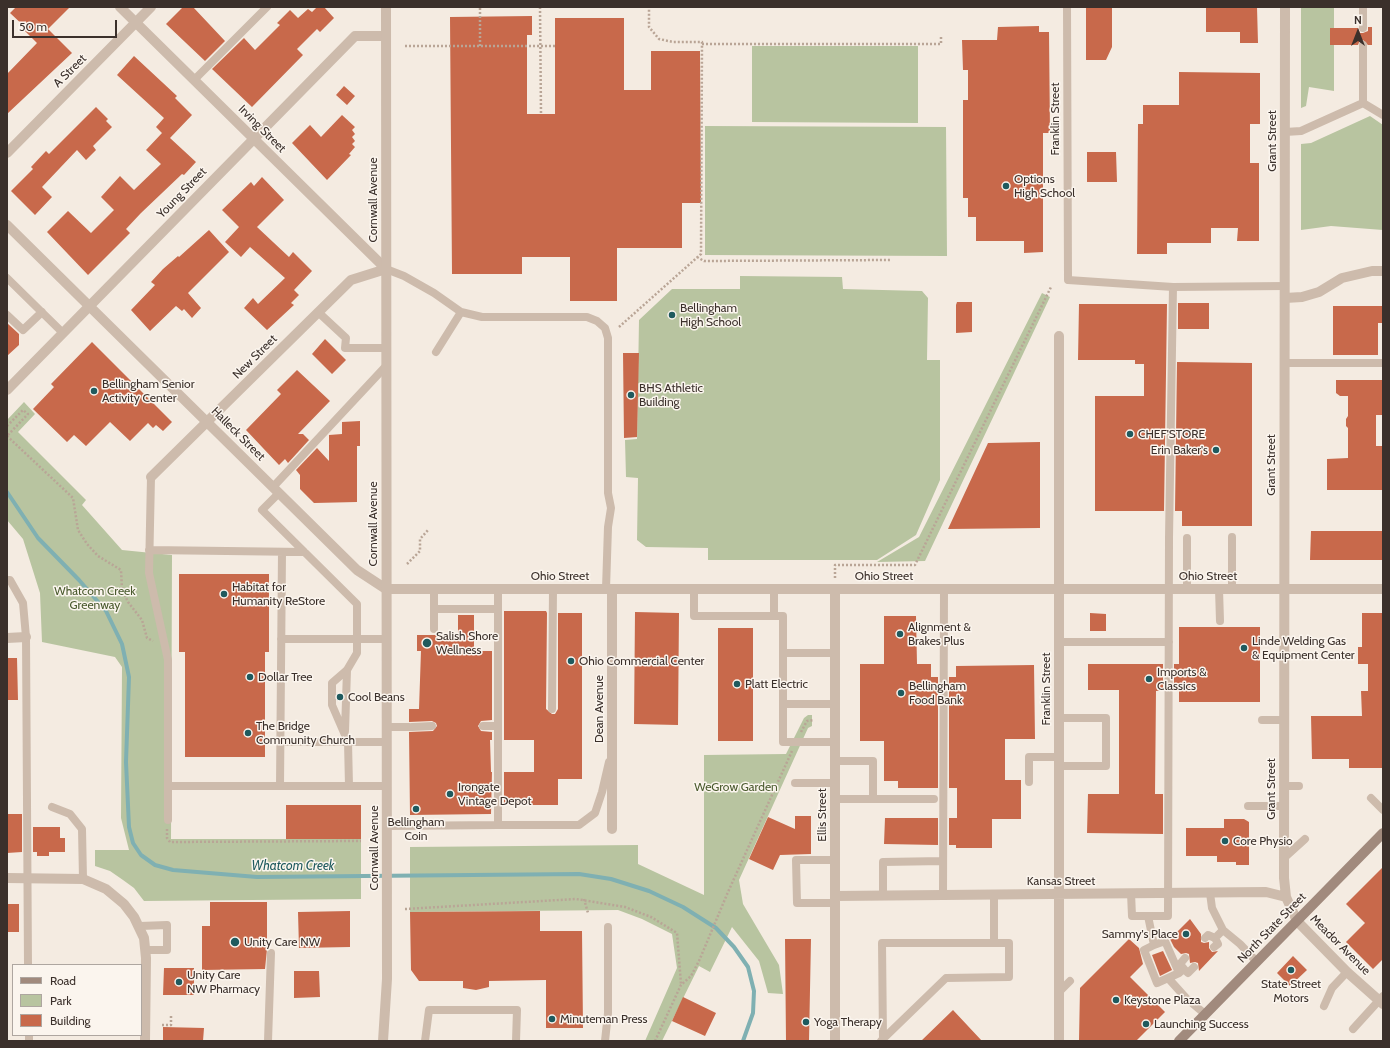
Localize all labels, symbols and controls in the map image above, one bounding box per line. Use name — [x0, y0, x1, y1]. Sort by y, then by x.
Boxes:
scale bar — [14, 12, 119, 38]
north arrow — [1338, 12, 1378, 52]
text: N — [1354, 13, 1362, 27]
text: 50 m — [19, 19, 47, 34]
street label: A Street — [50, 51, 90, 91]
street label: Franklin Street — [1048, 83, 1062, 155]
street label: Irving Street — [235, 102, 289, 156]
street label: Grant Street — [1265, 110, 1279, 172]
street label: Cornwall Avenue — [366, 157, 380, 243]
street label: Young Street — [154, 165, 210, 221]
place label: Options High School — [1014, 172, 1075, 200]
marker: Options High School — [1001, 181, 1011, 191]
place label: Bellingham High School — [680, 301, 741, 329]
marker: Bellingham High School — [667, 310, 677, 320]
street label: New Street — [230, 332, 280, 382]
place label: Bellingham Senior Activity Center — [102, 377, 194, 405]
place label: BHS Athletic Building — [639, 381, 703, 409]
marker: Bellingham Senior Activity Center — [89, 386, 99, 396]
marker: BHS Athletic Building — [626, 390, 636, 400]
street label: Halleck Street — [208, 404, 268, 464]
place label: CHEF'STORE — [1138, 427, 1205, 441]
marker: CHEF'STORE — [1125, 429, 1135, 439]
street label: Grant Street — [1264, 434, 1278, 496]
place label: Erin Baker's — [1151, 443, 1208, 457]
marker: Erin Baker's — [1211, 445, 1221, 455]
street label: Cornwall Avenue — [366, 481, 380, 567]
street label: Ohio Street — [531, 569, 589, 583]
street label: Ohio Street — [855, 569, 913, 583]
street label: Ohio Street — [1179, 569, 1237, 583]
place label: Habitat for Humanity ReStore — [232, 580, 325, 608]
park label: Whatcom Creek Greenway — [54, 584, 136, 612]
marker: Habitat for Humanity ReStore — [219, 589, 229, 599]
place label: Alignment & Brakes Plus — [908, 620, 971, 648]
place label: Salish Shore Wellness — [436, 629, 498, 657]
marker: Alignment & Brakes Plus — [895, 629, 905, 639]
place label: Linde Welding Gas & Equipment Center — [1252, 634, 1355, 662]
marker: Salish Shore Wellness — [421, 637, 433, 649]
marker: Linde Welding Gas & Equipment Center — [1239, 643, 1249, 653]
street label: Franklin Street — [1039, 653, 1053, 725]
place label: Ohio Commercial Center — [579, 654, 704, 668]
marker: Ohio Commercial Center — [566, 656, 576, 666]
place label: Imports & Classics — [1157, 665, 1207, 693]
place label: Dollar Tree — [258, 670, 312, 684]
marker: Dollar Tree — [245, 672, 255, 682]
marker: Imports & Classics — [1144, 674, 1154, 684]
street label: Dean Avenue — [592, 675, 606, 743]
place label: Platt Electric — [745, 677, 808, 691]
marker: Platt Electric — [732, 679, 742, 689]
place label: Bellingham Food Bank — [909, 679, 966, 707]
marker: Bellingham Food Bank — [896, 688, 906, 698]
place label: Cool Beans — [348, 690, 405, 704]
marker: Cool Beans — [335, 692, 345, 702]
place label: The Bridge Community Church — [256, 719, 355, 747]
marker: The Bridge Community Church — [243, 728, 253, 738]
street label: Grant Street — [1264, 758, 1278, 820]
place label: Irongate Vintage Depot — [458, 780, 532, 808]
park label: WeGrow Garden — [694, 780, 778, 794]
street label: Ellis Street — [815, 788, 829, 842]
marker: Irongate Vintage Depot — [445, 789, 455, 799]
marker: Bellingham Coin — [411, 804, 421, 814]
street label: Cornwall Avenue — [367, 805, 381, 891]
place label: Bellingham Coin — [388, 815, 444, 843]
place label: Core Physio — [1233, 834, 1293, 848]
marker: Core Physio — [1220, 836, 1230, 846]
water label: Whatcom Creek — [252, 858, 334, 874]
street label: Kansas Street — [1027, 874, 1095, 888]
street label: North State Street — [1235, 890, 1309, 966]
street label: Meador Avenue — [1307, 912, 1373, 978]
place label: Sammy's Place — [1102, 927, 1178, 941]
marker: Sammy's Place — [1181, 929, 1191, 939]
place label: Unity Care NW — [244, 935, 320, 949]
marker: Unity Care NW — [229, 936, 241, 948]
legend — [12, 964, 142, 1036]
marker: State Street Motors — [1286, 965, 1296, 975]
place label: Unity Care NW Pharmacy — [187, 968, 260, 996]
text: Road — [50, 973, 76, 988]
marker: Unity Care NW Pharmacy — [174, 977, 184, 987]
place label: State Street Motors — [1261, 977, 1321, 1005]
text: Park — [50, 993, 72, 1008]
place label: Keystone Plaza — [1124, 993, 1200, 1007]
marker: Keystone Plaza — [1111, 995, 1121, 1005]
place label: Minuteman Press — [560, 1012, 647, 1026]
text: Building — [50, 1013, 91, 1028]
marker: Minuteman Press — [547, 1014, 557, 1024]
place label: Yoga Therapy — [814, 1015, 882, 1029]
marker: Yoga Therapy — [801, 1017, 811, 1027]
place label: Launching Success — [1154, 1017, 1249, 1031]
marker: Launching Success — [1141, 1019, 1151, 1029]

